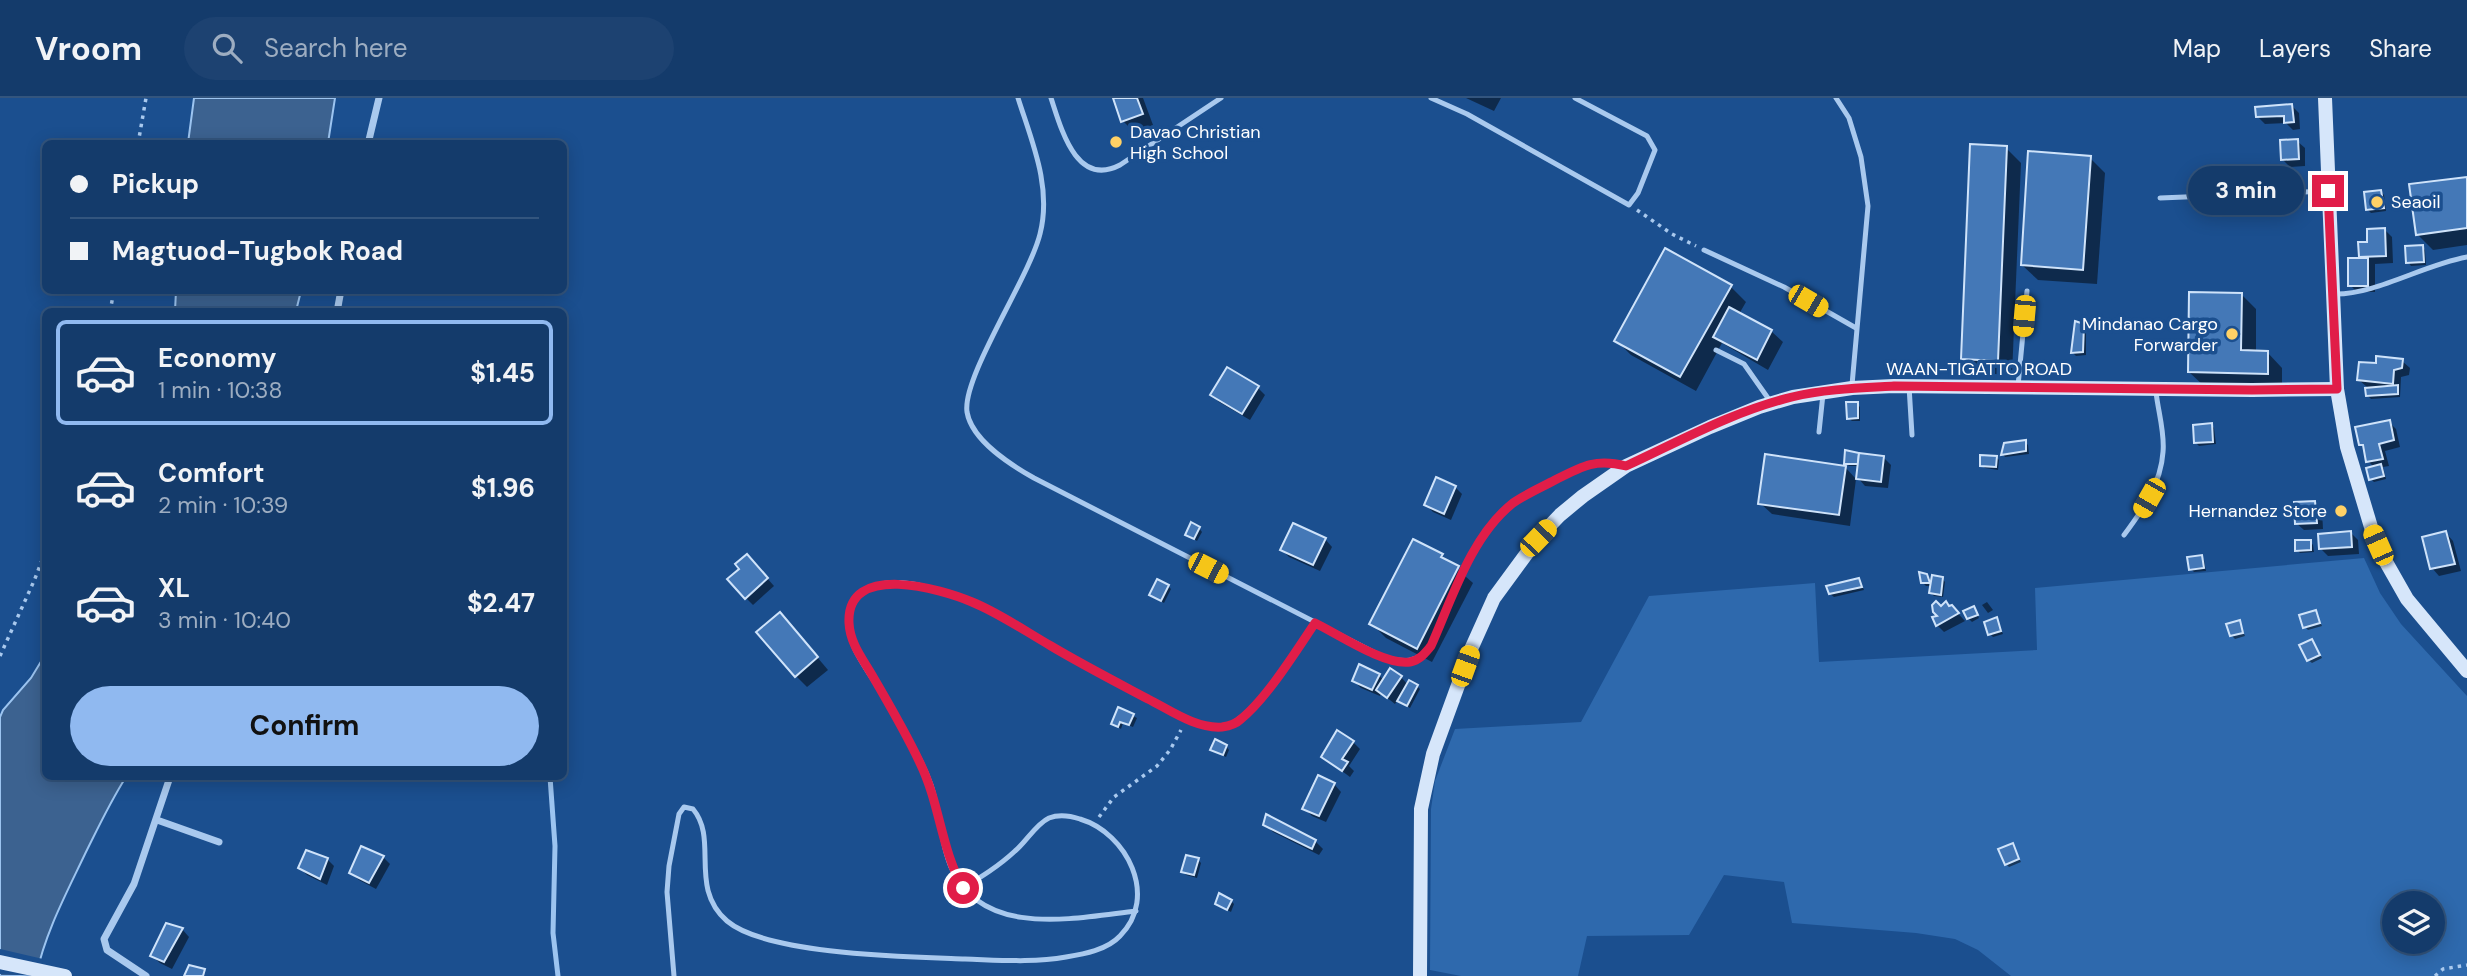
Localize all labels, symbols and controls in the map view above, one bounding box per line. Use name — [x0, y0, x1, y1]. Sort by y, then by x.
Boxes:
search box — [184, 17, 674, 80]
text: Vroom — [35, 27, 142, 70]
icon: search — [208, 29, 246, 67]
text: Search here — [264, 31, 408, 65]
text: Map — [2173, 33, 2221, 64]
text: Layers — [2259, 33, 2331, 64]
text: Share — [2369, 33, 2432, 64]
place label: Davao Christian High School — [1130, 120, 1261, 165]
marker: Davao Christian High School — [1108, 134, 1124, 150]
callout: 3 min — [2188, 166, 2304, 216]
text: Pickup — [112, 167, 199, 201]
text: 3 min — [2215, 175, 2277, 205]
route end — [2312, 175, 2344, 207]
place label: Seaoil — [2391, 190, 2440, 214]
marker: Seaoil — [2369, 194, 2385, 210]
text: Magtuod-Tugbok Road — [112, 234, 403, 268]
car — [1785, 281, 1832, 321]
car — [2012, 294, 2037, 338]
place label: Mindanao Cargo Forwarder — [2082, 312, 2218, 357]
marker: Mindanao Cargo Forwarder — [2224, 326, 2240, 342]
icon: car — [74, 341, 137, 404]
text: Economy — [158, 341, 276, 375]
text: $1.45 — [470, 356, 535, 390]
street label: WAAN-TIGATTO ROAD — [1886, 357, 2072, 381]
text: 1 min · 10:38 — [158, 375, 282, 405]
icon: car — [74, 456, 137, 519]
text: Comfort — [158, 456, 264, 490]
text: $1.96 — [471, 471, 535, 505]
car — [2130, 475, 2169, 521]
text: 2 min · 10:39 — [158, 490, 288, 520]
place label: Hernandez Store — [2188, 499, 2327, 523]
marker: Hernandez Store — [2333, 503, 2349, 519]
car — [1516, 516, 1561, 560]
car — [2360, 522, 2397, 568]
car — [1185, 549, 1232, 587]
icon: car — [74, 571, 137, 634]
text: XL — [158, 571, 190, 605]
text: $2.47 — [467, 586, 535, 620]
text: 3 min · 10:40 — [158, 605, 291, 635]
car — [1448, 643, 1483, 689]
button: Confirm — [70, 686, 539, 766]
route start — [947, 872, 979, 904]
map controls — [2382, 891, 2445, 954]
button: layers — [2382, 891, 2445, 954]

